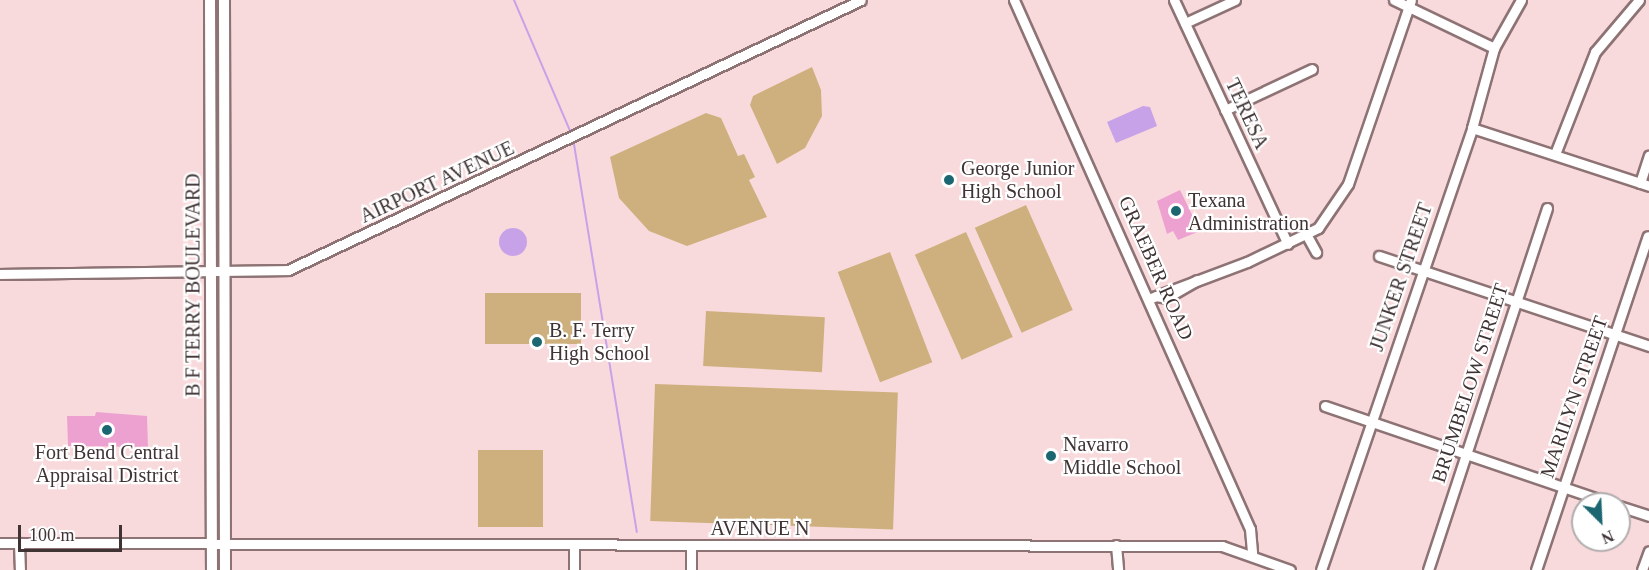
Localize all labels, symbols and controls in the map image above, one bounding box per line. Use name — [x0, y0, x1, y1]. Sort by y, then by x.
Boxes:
street label: TERESA — [1220, 75, 1274, 153]
street label: AIRPORT AVENUE — [355, 135, 519, 229]
place label: George Junior High School — [961, 156, 1074, 203]
street label: B F TERRY BOULEVARD — [181, 173, 205, 397]
marker: George Junior High School — [942, 173, 956, 187]
place label: Texana Administration — [1188, 188, 1309, 235]
street label: GRAEBER ROAD — [1114, 192, 1198, 344]
street label: JUNKER STREET — [1364, 200, 1438, 354]
marker: Texana Administration — [1169, 204, 1183, 218]
street label: BRUMBELOW STREET — [1426, 280, 1514, 486]
street label: MARILYN STREET — [1535, 313, 1613, 481]
place label: B. F. Terry High School — [549, 318, 650, 365]
marker: B. F. Terry High School — [530, 335, 544, 349]
marker: Fort Bend Central Appraisal District — [100, 423, 114, 437]
place label: Navarro Middle School — [1063, 432, 1181, 479]
place label: Fort Bend Central Appraisal District — [35, 440, 179, 487]
marker: Navarro Middle School — [1044, 449, 1058, 463]
north arrow — [1571, 492, 1631, 552]
scale bar — [21, 513, 124, 551]
street label: AVENUE N — [710, 516, 810, 540]
text: 100 m — [29, 525, 75, 545]
text: N — [1599, 527, 1616, 547]

